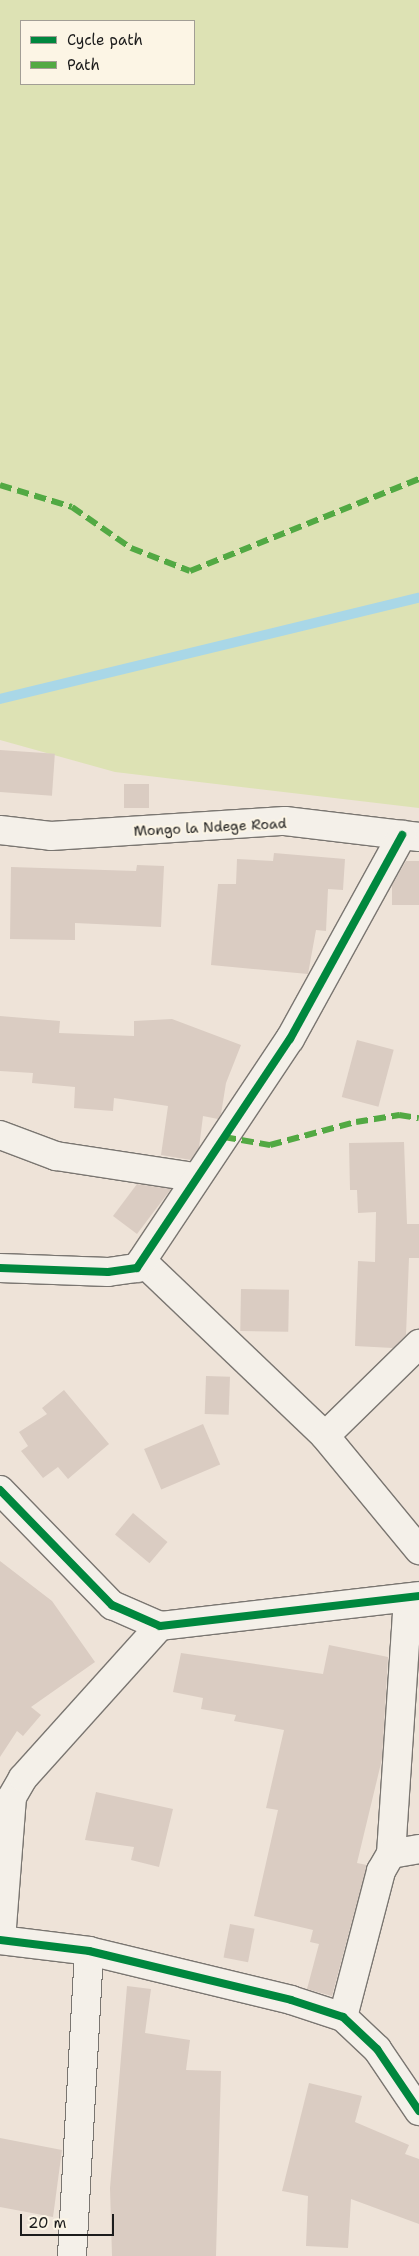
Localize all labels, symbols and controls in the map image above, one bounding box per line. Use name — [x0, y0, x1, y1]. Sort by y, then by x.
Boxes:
legend — [20, 20, 195, 85]
text: Cycle path — [67, 30, 143, 50]
text: Path — [67, 55, 100, 75]
street label: Mongo la Ndege Road — [133, 815, 287, 839]
scale bar — [22, 2204, 116, 2236]
text: 20 m — [28, 2213, 67, 2233]

